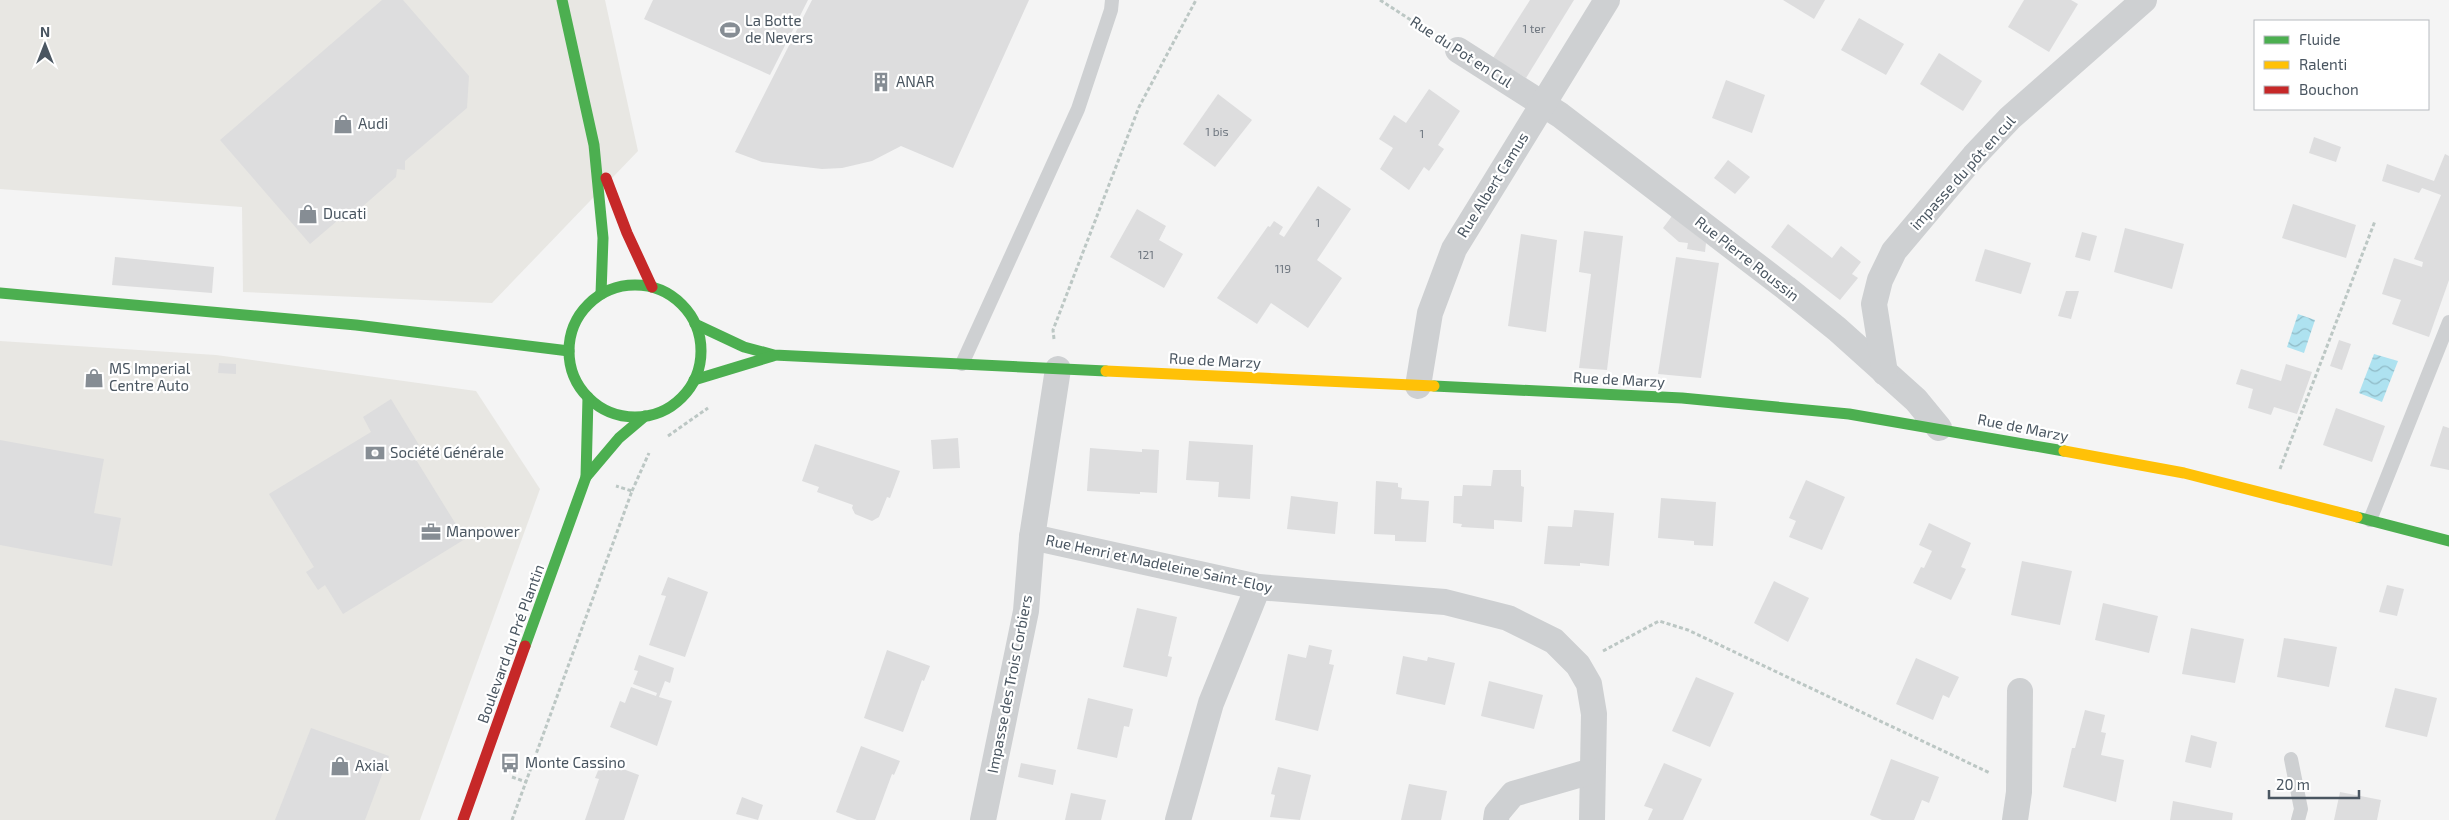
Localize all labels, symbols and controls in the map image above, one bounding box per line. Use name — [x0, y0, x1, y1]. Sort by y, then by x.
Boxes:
place label: La Botte de Nevers — [745, 11, 813, 46]
street label: Rue du Pot en Cul — [1407, 12, 1516, 91]
sports icon: La Botte de Nevers — [719, 19, 741, 41]
north arrow — [20, 20, 70, 70]
legend — [2254, 20, 2429, 110]
house number: 1 ter — [1522, 21, 1546, 35]
text: N — [40, 23, 50, 40]
text: Fluide — [2299, 30, 2340, 48]
text: Ralenti — [2299, 55, 2347, 73]
building icon: ANAR — [870, 71, 892, 93]
place label: ANAR — [896, 72, 935, 90]
text: Bouchon — [2299, 80, 2359, 98]
street label: impasse du pôt en cul — [1906, 111, 2019, 233]
shop icon: Audi — [332, 113, 354, 135]
place label: Audi — [358, 114, 388, 132]
house number: 1 bis — [1205, 124, 1229, 138]
house number: 1 — [1420, 126, 1424, 140]
street label: Rue Albert Camus — [1453, 129, 1532, 240]
shop icon: Ducati — [297, 203, 319, 225]
place label: Ducati — [323, 204, 367, 222]
street label: Rue Pierre Roussin — [1692, 212, 1803, 304]
house number: 1 — [1316, 215, 1320, 229]
house number: 121 — [1138, 247, 1154, 261]
house number: 119 — [1275, 261, 1291, 275]
street label: Rue de Marzy — [1169, 349, 1262, 371]
place label: MS Imperial Centre Auto — [109, 359, 191, 394]
shop icon: MS Imperial Centre Auto — [83, 367, 105, 389]
street label: Rue de Marzy — [1573, 368, 1666, 390]
street label: Rue de Marzy — [1976, 409, 2070, 445]
bank icon: Société Générale — [364, 442, 386, 464]
place label: Société Générale — [390, 443, 504, 461]
office icon: Manpower — [420, 521, 442, 543]
place label: Manpower — [446, 522, 520, 540]
street label: Rue Henri et Madeleine Saint-Eloy — [1044, 530, 1274, 596]
street label: Boulevard du Pré Plantin — [473, 562, 547, 726]
street label: Impasse des Trois Corbiers — [983, 593, 1035, 775]
bus stop icon: Monte Cassino — [499, 752, 521, 774]
place label: Monte Cassino — [525, 753, 626, 771]
shop icon: Axial — [329, 755, 351, 777]
place label: Axial — [355, 756, 389, 774]
scale bar — [2269, 768, 2359, 800]
text: 20 m — [2276, 775, 2310, 793]

